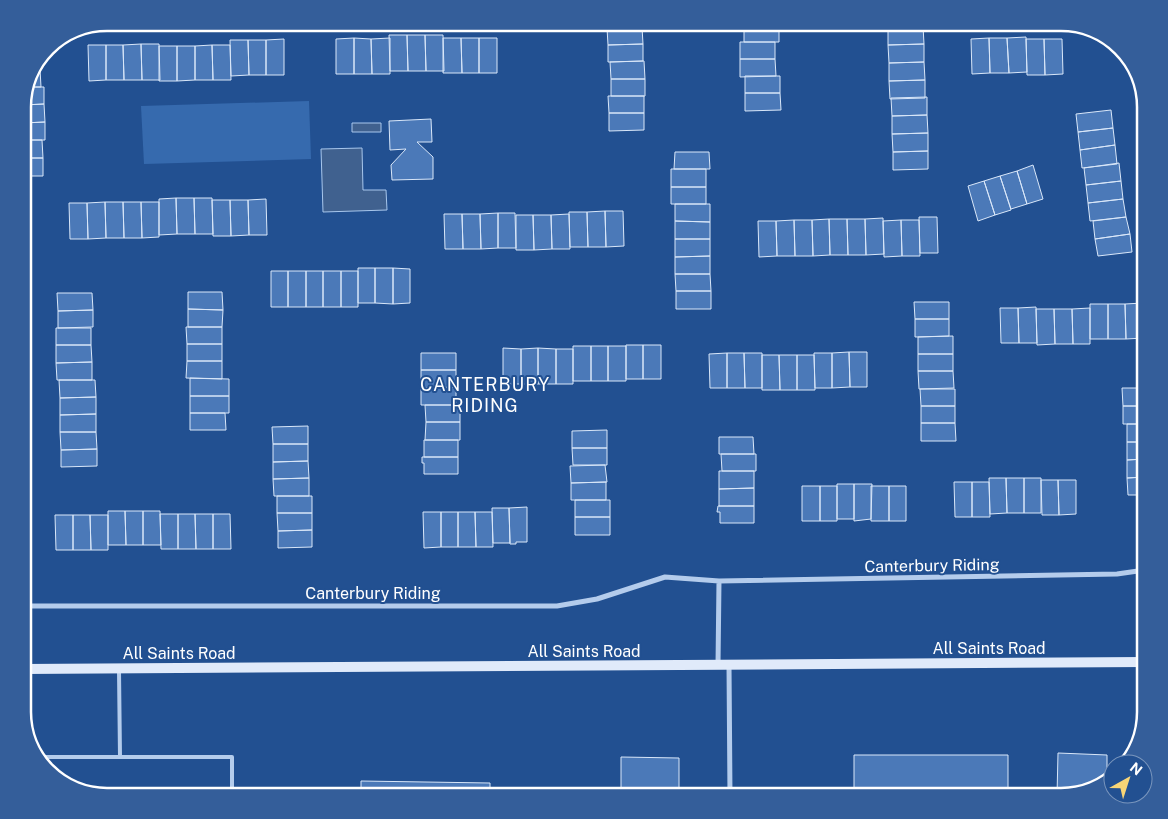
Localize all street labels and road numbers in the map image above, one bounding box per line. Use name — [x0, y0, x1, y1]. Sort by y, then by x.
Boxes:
street label: Canterbury Riding — [864, 555, 1000, 576]
street label: Canterbury Riding — [305, 584, 441, 603]
street label: All Saints Road — [932, 639, 1046, 658]
street label: All Saints Road — [527, 642, 641, 661]
street label: All Saints Road — [122, 644, 236, 663]

